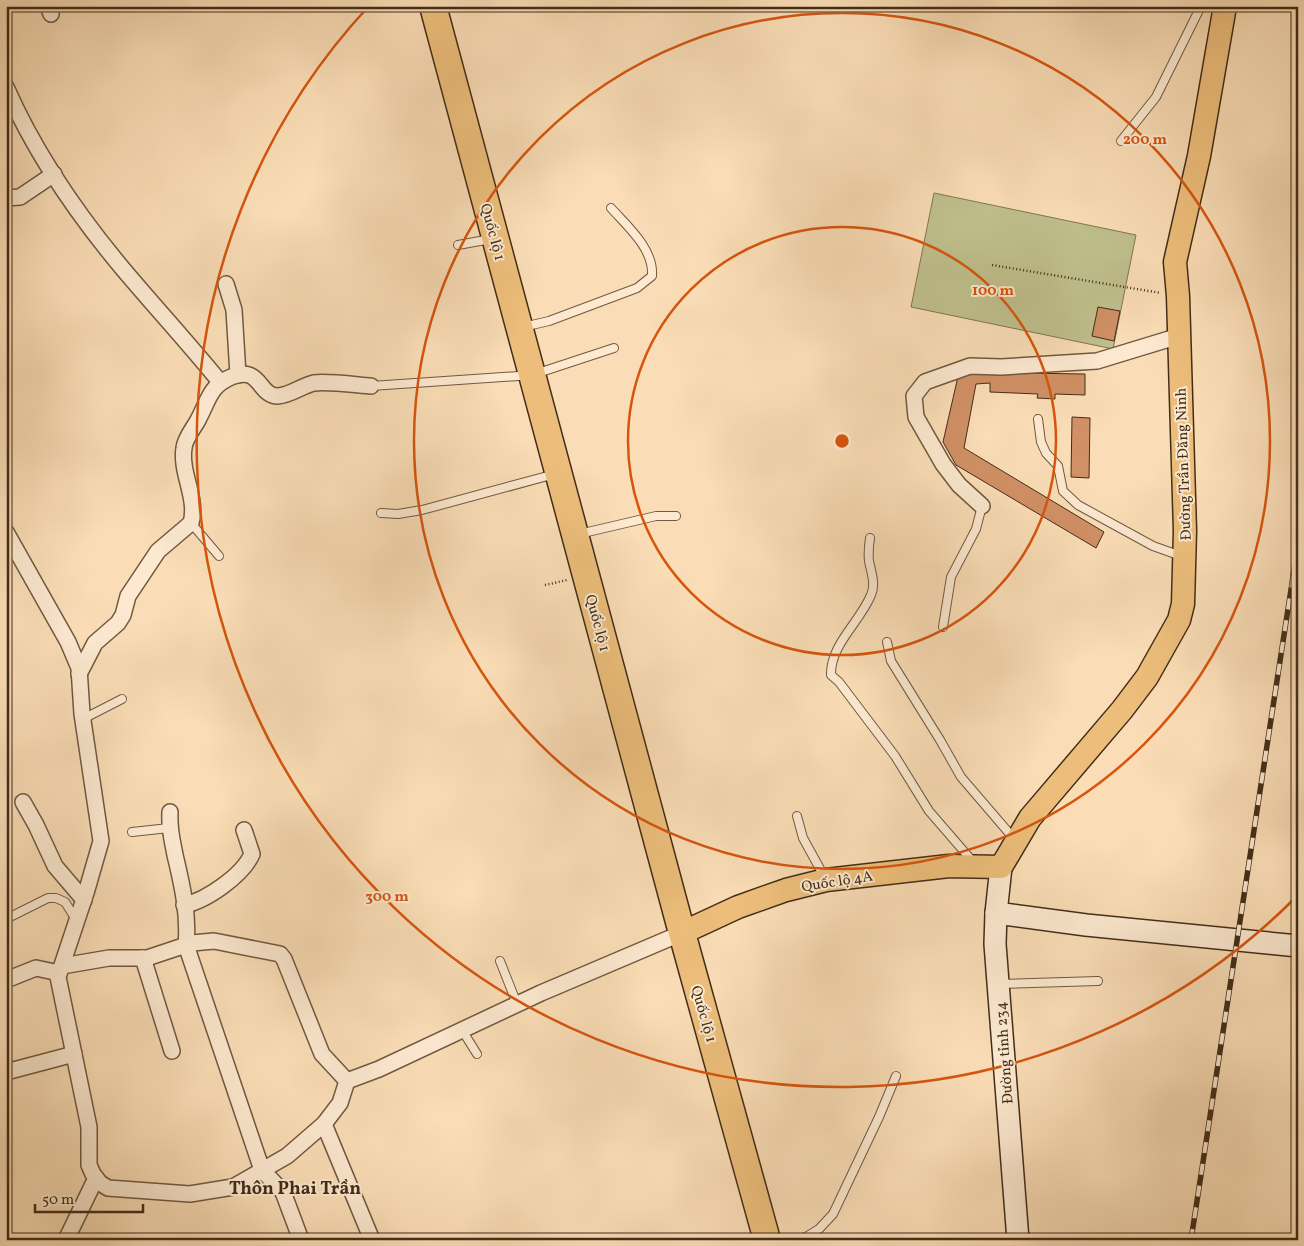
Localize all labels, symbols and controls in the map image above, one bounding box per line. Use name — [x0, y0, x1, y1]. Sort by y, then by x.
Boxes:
text: 200 m — [1123, 130, 1167, 151]
street label: Quốc lộ 1 — [474, 201, 509, 263]
text: 100 m — [972, 281, 1015, 302]
street label: Đường Trần Đăng Ninh — [1171, 387, 1198, 541]
centre of rings — [833, 432, 851, 450]
street label: Quốc lộ 1 — [579, 592, 614, 654]
street label: Quốc lộ 4A — [800, 866, 875, 898]
text: 300 m — [365, 887, 409, 908]
street label: Quốc lộ 1 — [684, 983, 721, 1045]
street label: Đường tỉnh 234 — [991, 1001, 1020, 1105]
district label: Thôn Phai Trần — [229, 1177, 361, 1202]
scale bar — [35, 1181, 142, 1213]
text: 50 m — [42, 1190, 74, 1211]

